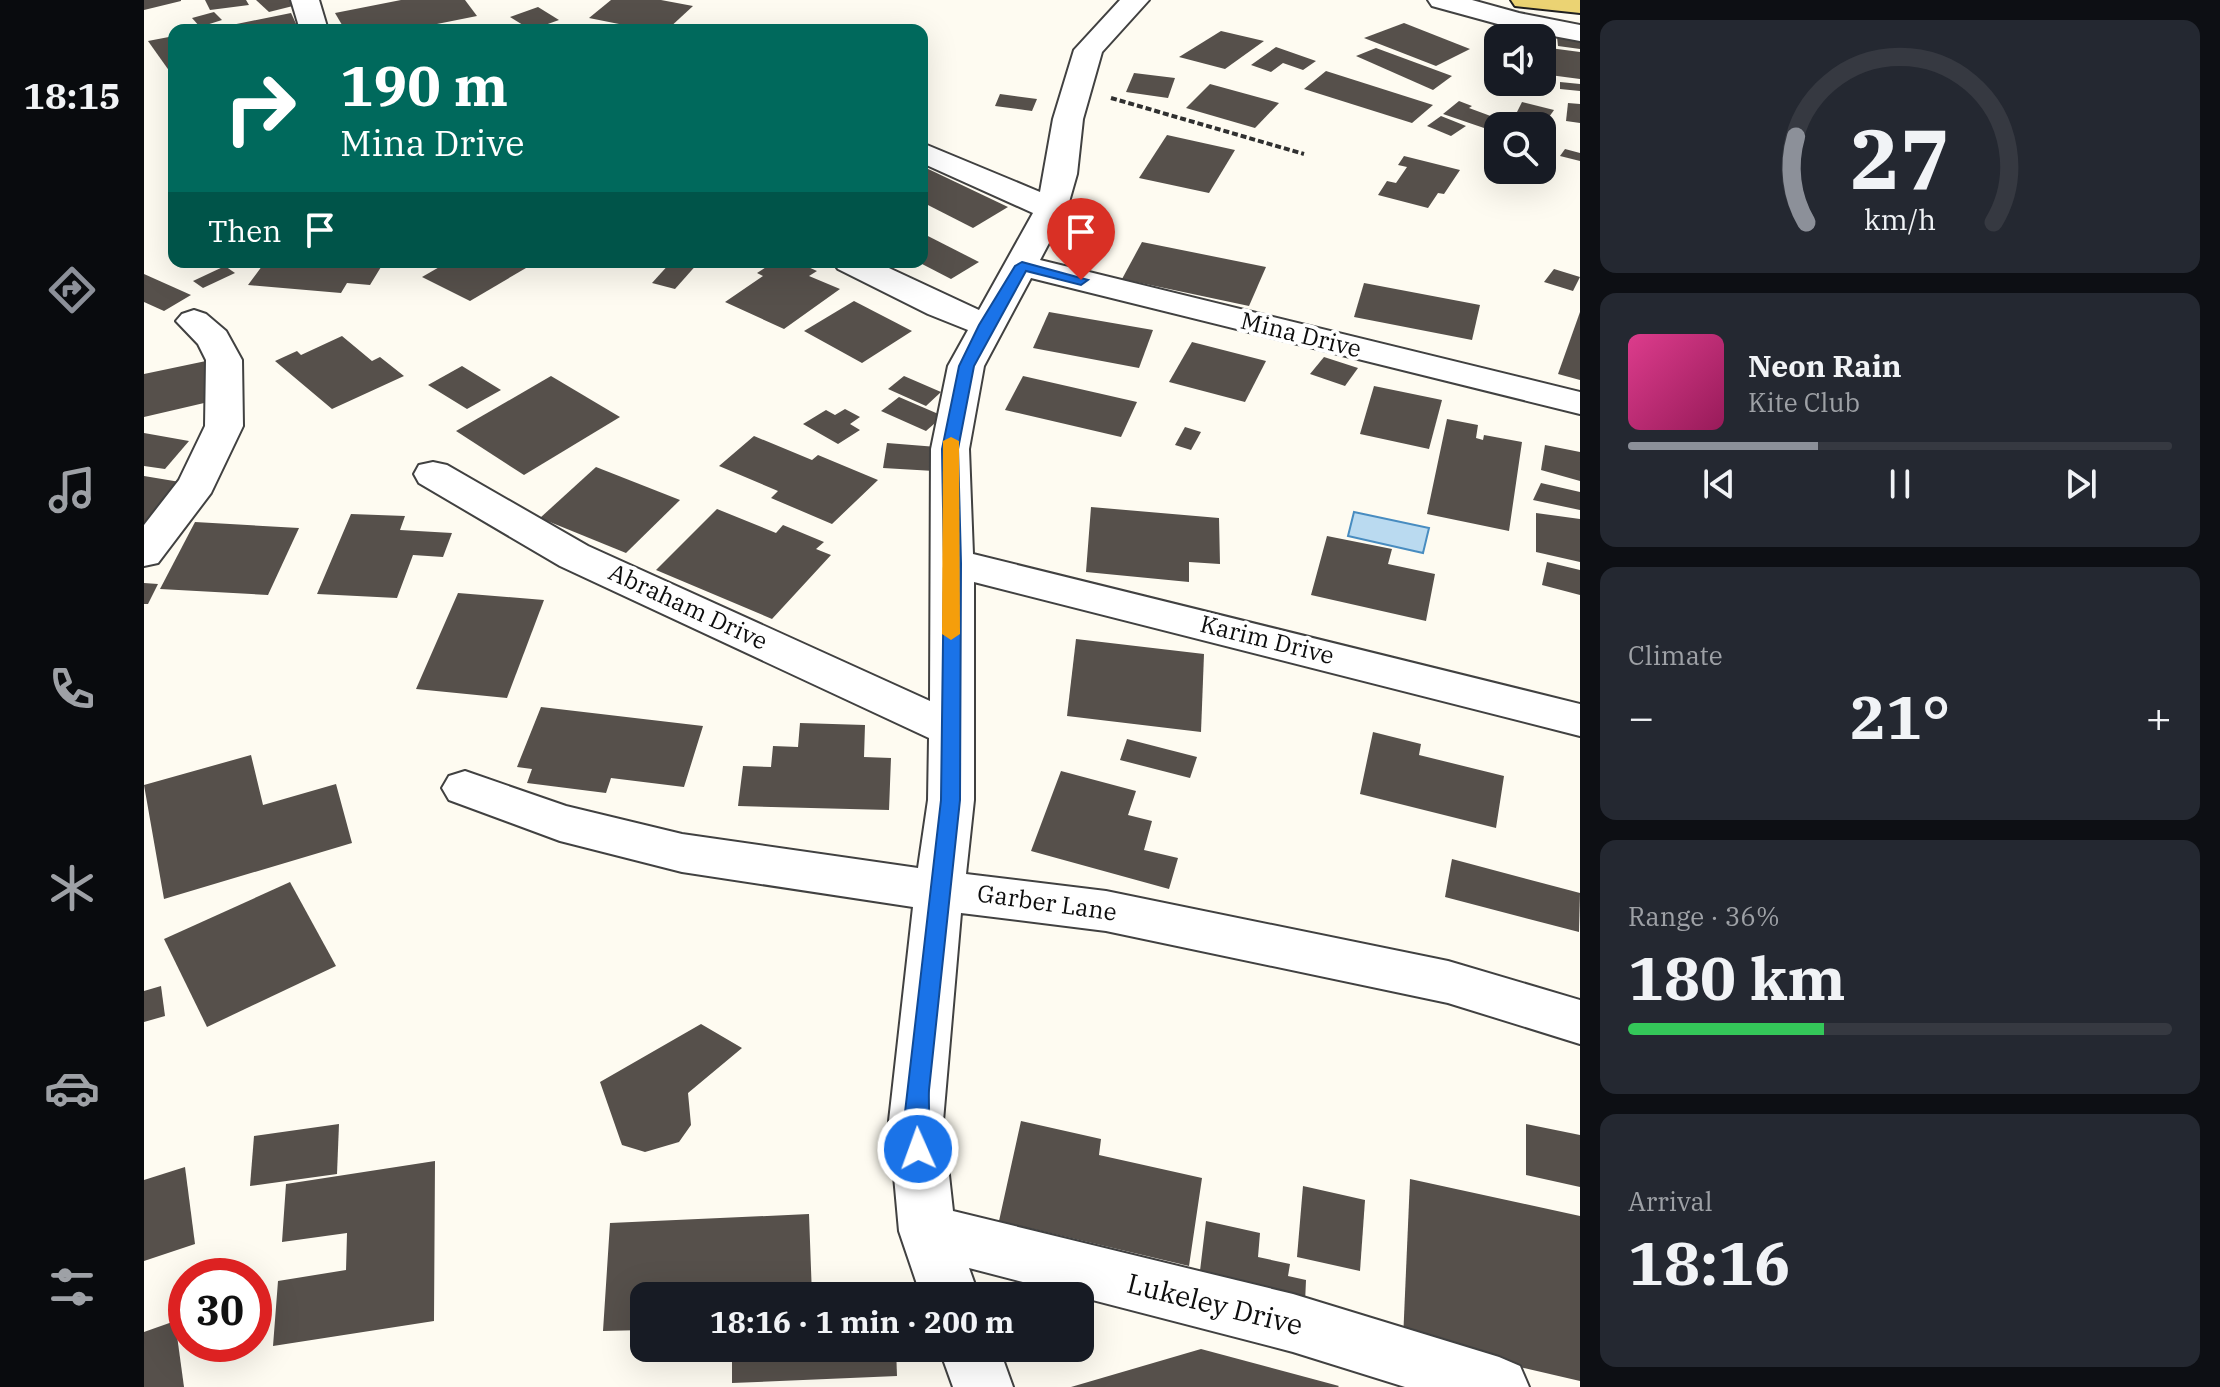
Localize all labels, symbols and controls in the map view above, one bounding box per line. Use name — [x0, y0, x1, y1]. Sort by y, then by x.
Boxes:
map controls — [1484, 24, 1556, 184]
button: sound — [1484, 24, 1556, 96]
text: 190 m — [340, 49, 508, 121]
icon: right — [208, 56, 312, 160]
text: 18:15 — [23, 72, 121, 119]
text: 27 — [1850, 103, 1950, 211]
button: search — [1484, 112, 1556, 184]
text: Mina Drive — [340, 119, 525, 166]
pin — [1047, 198, 1115, 280]
text: km/h — [1864, 201, 1936, 238]
icon: arrive — [298, 208, 342, 252]
icon: arrive — [1059, 210, 1103, 254]
text: Then — [208, 211, 282, 250]
icon: directions — [44, 262, 100, 318]
street label: Mina Drive — [1238, 304, 1365, 364]
text: Neon Rain — [1748, 346, 1902, 385]
text: Kite Club — [1748, 385, 1860, 419]
icon: music — [44, 462, 100, 518]
icon: previous — [1697, 462, 1741, 506]
icon: pause — [1878, 462, 1922, 506]
icon: next — [2059, 462, 2103, 506]
street label: Abraham Drive — [604, 555, 773, 657]
street label: Karim Drive — [1197, 607, 1338, 671]
text: Climate — [1628, 638, 1723, 672]
icon: phone — [44, 661, 100, 717]
text: 21° — [1850, 677, 1950, 756]
text: − — [1628, 688, 1654, 745]
text: + — [2146, 688, 2172, 745]
icon: climate — [44, 860, 100, 916]
street label: Garber Lane — [975, 876, 1119, 928]
text: Range · 36% — [1628, 899, 1780, 933]
text: 180 km — [1628, 938, 1846, 1017]
icon: car — [44, 1060, 100, 1116]
position arrow — [876, 1107, 960, 1191]
text: Arrival — [1628, 1184, 1713, 1218]
text: 18:16 — [1628, 1223, 1790, 1302]
speed limit sign: 30 — [168, 1258, 272, 1362]
icon: filters — [44, 1259, 100, 1315]
street label: Lukeley Drive — [1123, 1264, 1307, 1343]
text: 18:16 · 1 min · 200 m — [710, 1302, 1014, 1341]

